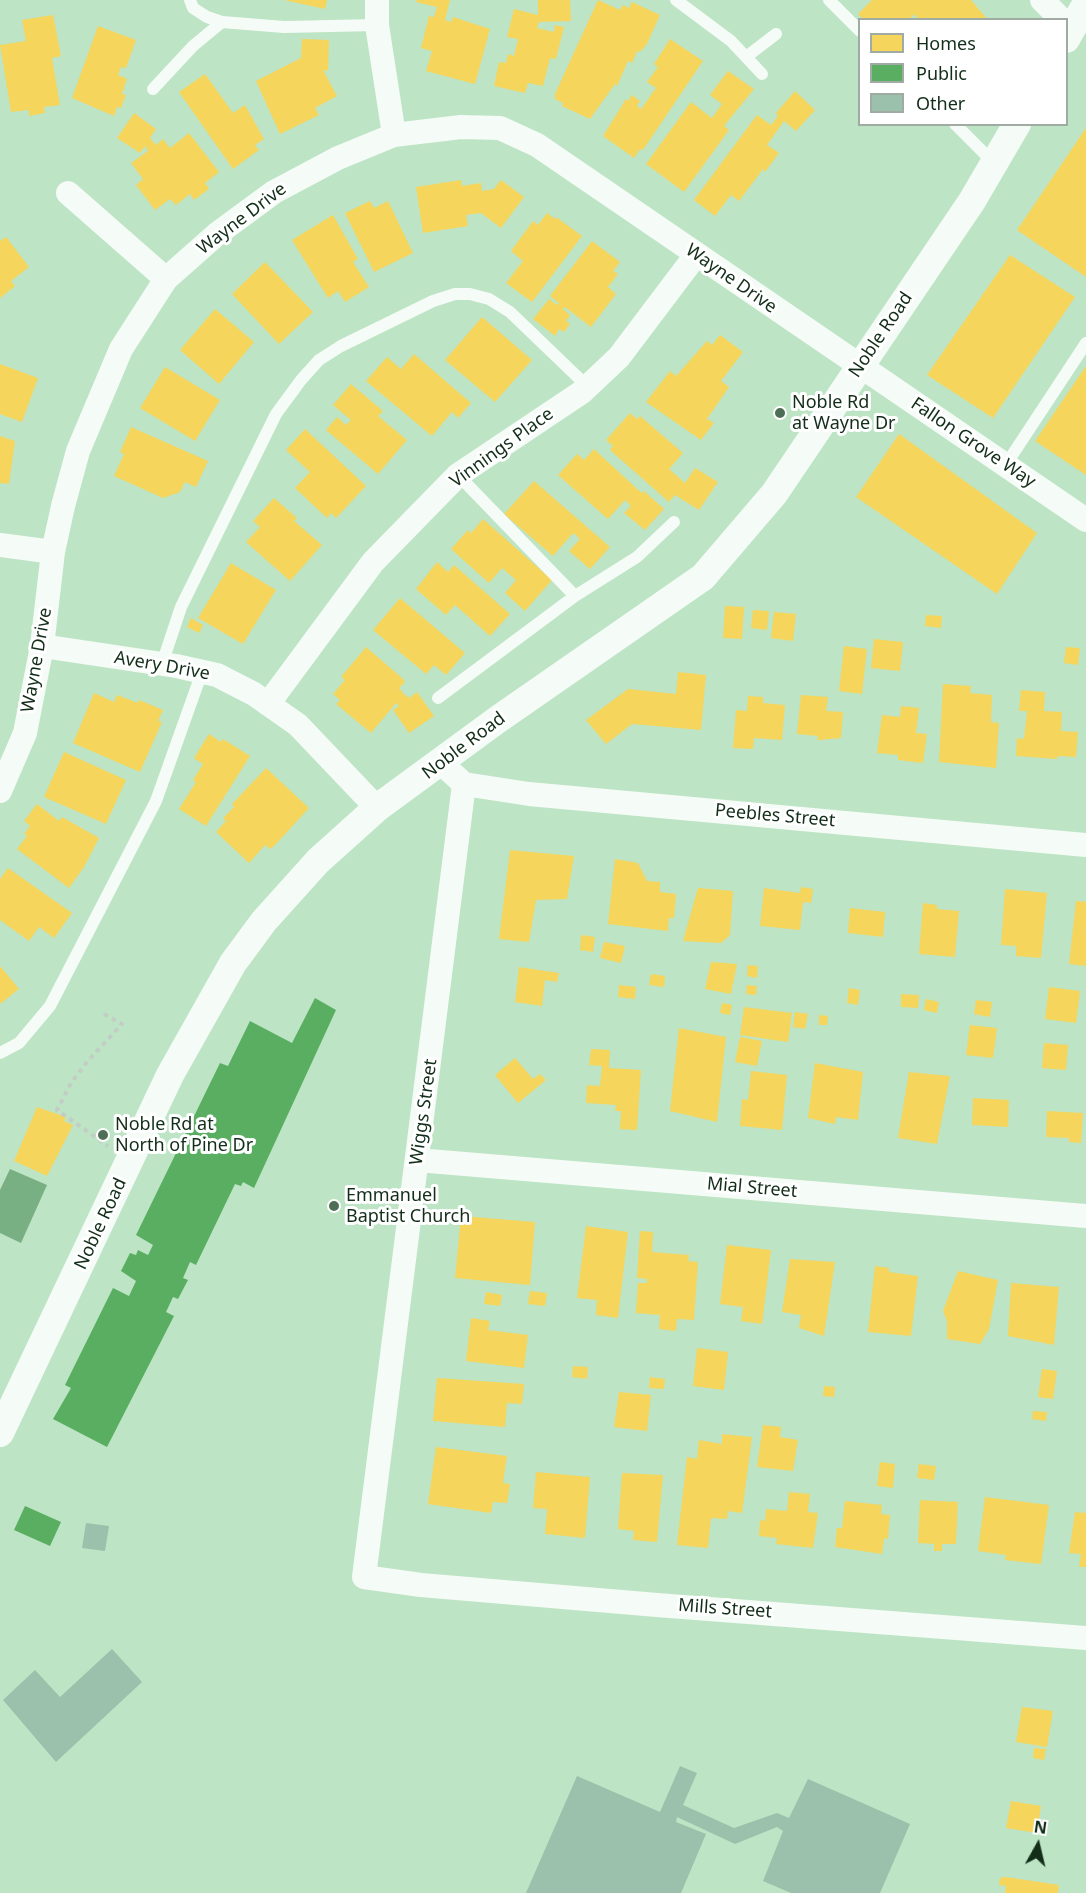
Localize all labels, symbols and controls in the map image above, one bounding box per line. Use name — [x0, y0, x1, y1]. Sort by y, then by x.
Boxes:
legend — [858, 18, 1068, 126]
text: Homes — [916, 31, 976, 55]
text: Public — [916, 61, 967, 85]
text: Other — [916, 91, 965, 115]
street label: Wayne Drive — [193, 178, 291, 260]
street label: Wayne Drive — [681, 240, 781, 318]
street label: Noble Road — [845, 288, 917, 382]
place label: Noble Rd at Wayne Dr — [792, 392, 895, 434]
street label: Fallon Grove Way — [907, 393, 1039, 493]
street label: Vinnings Place — [446, 403, 558, 493]
marker: Noble Rd at Wayne Dr — [773, 406, 787, 420]
street label: Wayne Drive — [17, 606, 57, 714]
street label: Avery Drive — [113, 647, 211, 685]
street label: Noble Road — [418, 708, 510, 784]
street label: Peebles Street — [714, 800, 836, 832]
street label: Wiggs Street — [406, 1057, 442, 1167]
place label: Noble Rd at North of Pine Dr — [115, 1114, 253, 1156]
marker: Noble Rd at North of Pine Dr — [96, 1128, 110, 1142]
street label: Mial Street — [706, 1173, 798, 1203]
street label: Noble Road — [70, 1175, 132, 1273]
place label: Emmanuel Baptist Church — [346, 1185, 470, 1228]
marker: Emmanuel Baptist Church — [327, 1199, 341, 1213]
street label: Mills Street — [677, 1595, 773, 1623]
north arrow — [1008, 1815, 1068, 1875]
text: N — [1033, 1815, 1048, 1839]

